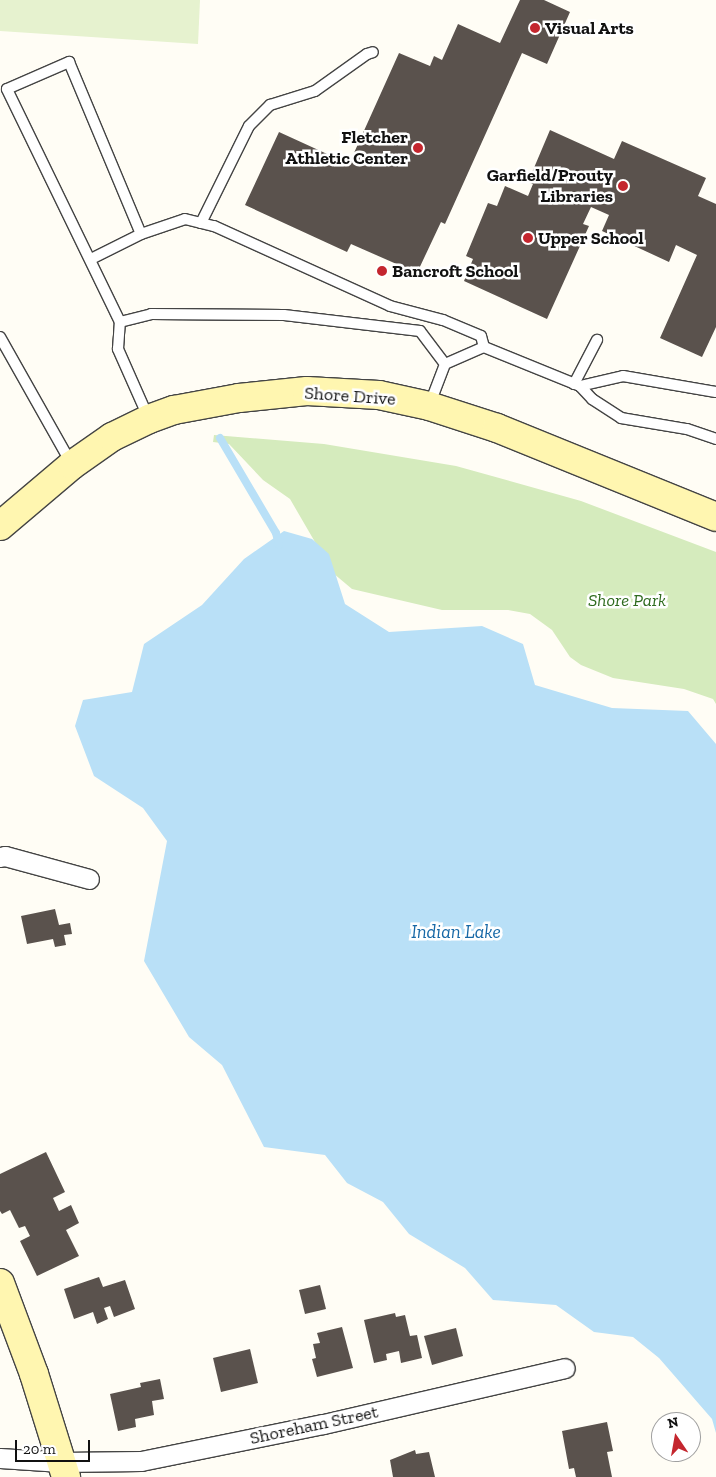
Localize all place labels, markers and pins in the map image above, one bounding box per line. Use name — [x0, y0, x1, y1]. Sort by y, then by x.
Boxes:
place label: Visual Arts — [545, 17, 634, 39]
marker: Visual Arts — [529, 22, 541, 34]
place label: Fletcher Athletic Center — [285, 127, 408, 170]
marker: Fletcher Athletic Center — [412, 142, 424, 154]
place label: Garfield/Prouty Libraries — [487, 165, 613, 208]
marker: Garfield/Prouty Libraries — [617, 180, 629, 192]
place label: Upper School — [538, 227, 644, 249]
marker: Upper School — [522, 232, 534, 244]
place label: Bancroft School — [392, 260, 518, 282]
marker: Bancroft School — [376, 265, 388, 277]

